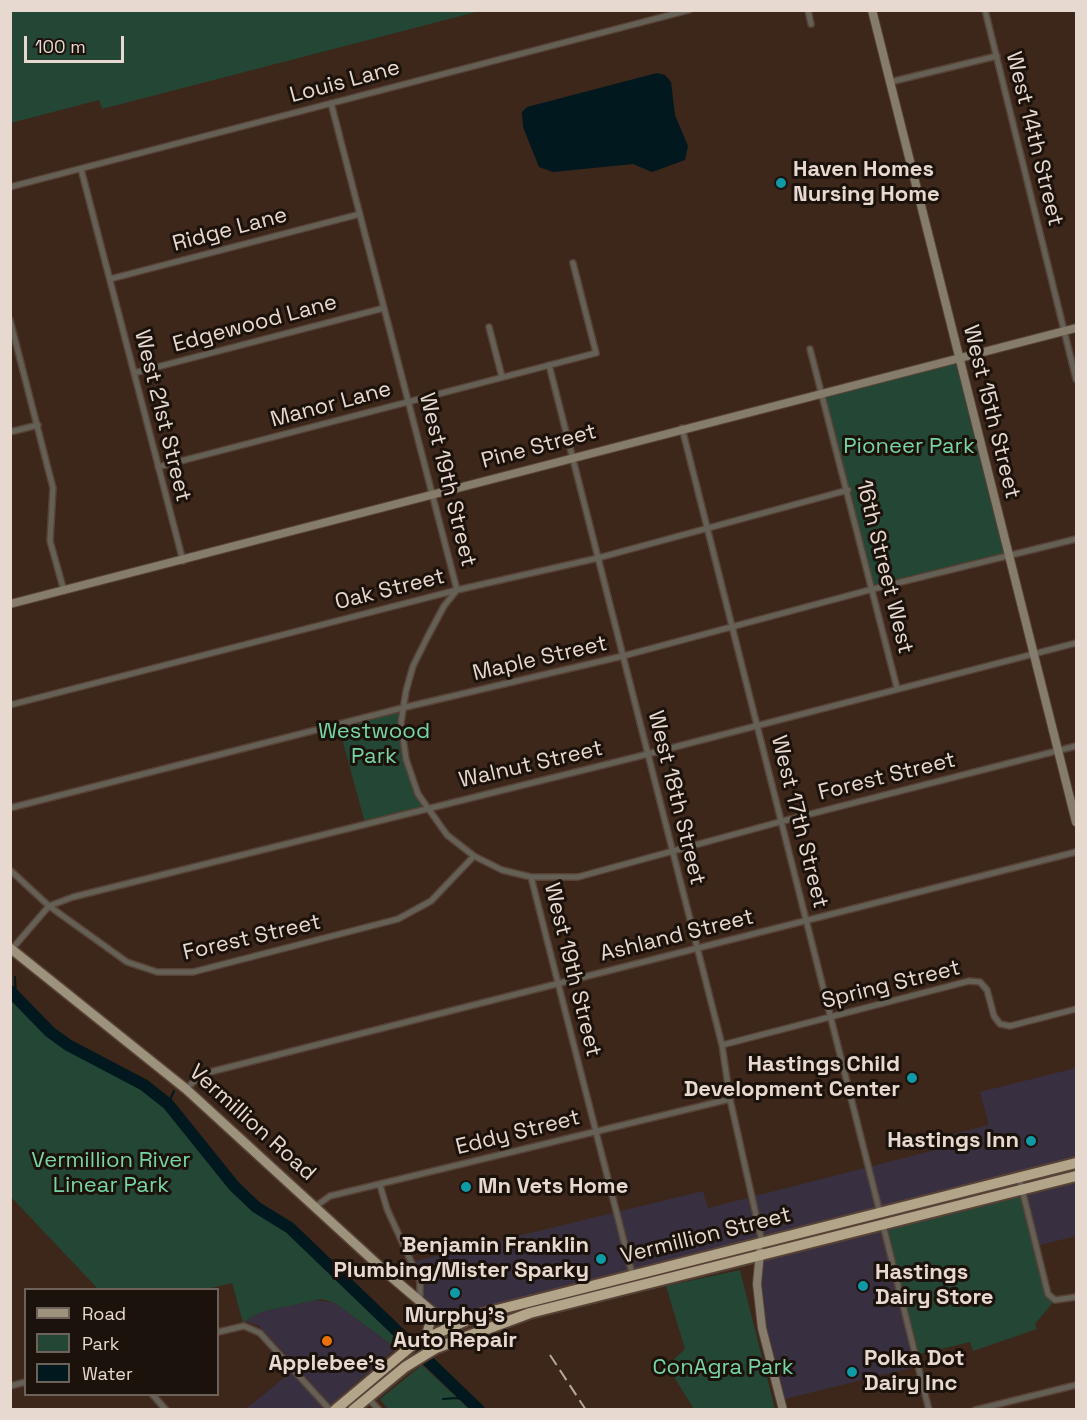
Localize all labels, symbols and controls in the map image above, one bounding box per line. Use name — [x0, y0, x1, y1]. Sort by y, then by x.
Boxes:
scale bar — [27, 24, 128, 62]
text: 100 m — [35, 35, 86, 58]
street label: West 14th Street — [1000, 49, 1068, 229]
street label: Louis Lane — [287, 55, 403, 109]
place label: Haven Homes Nursing Home — [793, 157, 940, 208]
marker: Haven Homes Nursing Home — [774, 176, 788, 190]
street label: Ridge Lane — [170, 202, 290, 258]
street label: Edgewood Lane — [170, 289, 340, 359]
street label: West 15th Street — [957, 322, 1025, 502]
street label: West 21st Street — [128, 327, 196, 505]
street label: Manor Lane — [268, 376, 394, 434]
street label: West 19th Street — [413, 390, 481, 570]
street label: Pine Street — [479, 419, 599, 475]
park label: Pioneer Park — [843, 434, 975, 460]
street label: 16th Street West — [850, 477, 918, 657]
street label: Oak Street — [332, 564, 448, 616]
street label: Maple Street — [470, 631, 610, 687]
street label: West 18th Street — [642, 708, 710, 888]
park label: Westwood Park — [318, 719, 430, 770]
street label: West 17th Street — [765, 733, 833, 911]
street label: Walnut Street — [456, 736, 606, 794]
street label: Forest Street — [816, 747, 958, 807]
street label: West 19th Street — [538, 880, 606, 1060]
street label: Ashland Street — [597, 904, 757, 968]
street label: Forest Street — [181, 909, 323, 967]
street label: Spring Street — [819, 955, 963, 1015]
place label: Hastings Child Development Center — [684, 1052, 900, 1104]
street label: Vermillion Road — [183, 1059, 321, 1187]
marker: Hastings Child Development Center — [905, 1071, 919, 1085]
street label: Eddy Street — [453, 1105, 583, 1161]
place label: Hastings Inn — [887, 1128, 1019, 1154]
marker: Hastings Inn — [1024, 1134, 1038, 1148]
park label: Vermillion River Linear Park — [31, 1148, 191, 1200]
place label: Mn Vets Home — [478, 1174, 628, 1200]
marker: Mn Vets Home — [459, 1180, 473, 1194]
street label: Vermillion Street — [618, 1202, 794, 1270]
place label: Benjamin Franklin Plumbing/Mister Sparky — [334, 1233, 589, 1284]
marker: Benjamin Franklin Plumbing/Mister Sparky — [594, 1252, 608, 1266]
place label: Hastings Dairy Store — [875, 1260, 994, 1312]
marker: Hastings Dairy Store — [856, 1279, 870, 1293]
marker: Murphy's Auto Repair — [448, 1286, 462, 1300]
legend — [24, 1288, 219, 1396]
text: Road — [82, 1302, 126, 1325]
place label: Murphy's Auto Repair — [393, 1303, 517, 1354]
text: Park — [82, 1332, 119, 1355]
marker: Applebee's — [320, 1334, 334, 1348]
place label: Polka Dot Dairy Inc — [864, 1346, 965, 1398]
place label: Applebee's — [268, 1351, 386, 1377]
park label: ConAgra Park — [652, 1355, 794, 1381]
text: Water — [82, 1362, 133, 1385]
marker: Polka Dot Dairy Inc — [845, 1365, 859, 1379]

